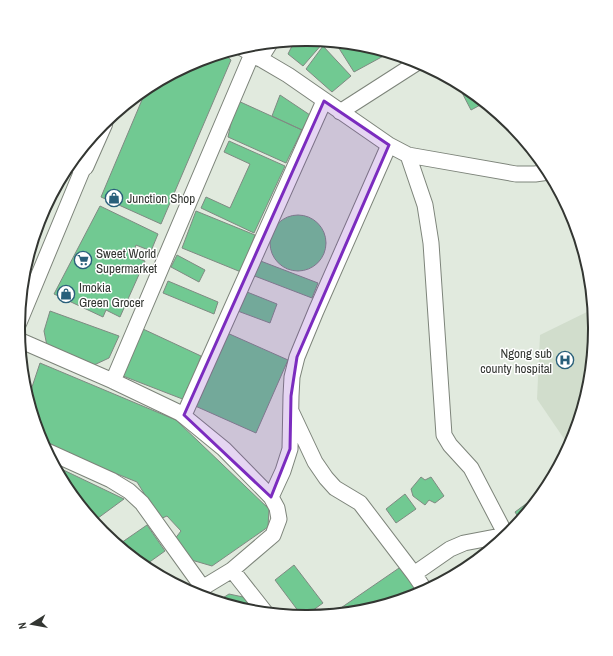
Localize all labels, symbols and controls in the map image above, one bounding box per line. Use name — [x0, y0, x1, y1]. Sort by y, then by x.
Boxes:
shop icon: Junction Shop — [104, 188, 124, 208]
place label: Junction Shop — [127, 190, 195, 207]
place label: Sweet World Supermarket — [96, 245, 157, 277]
supermarket icon: Sweet World Supermarket — [73, 250, 93, 270]
place label: Imokia Green Grocer — [79, 279, 145, 311]
shop icon: Imokia Green Grocer — [56, 284, 76, 304]
place label: Ngong sub county hospital — [480, 345, 552, 377]
hospital icon: Ngong sub county hospital — [555, 350, 575, 370]
north arrow — [12, 604, 52, 644]
text: N — [15, 621, 30, 630]

